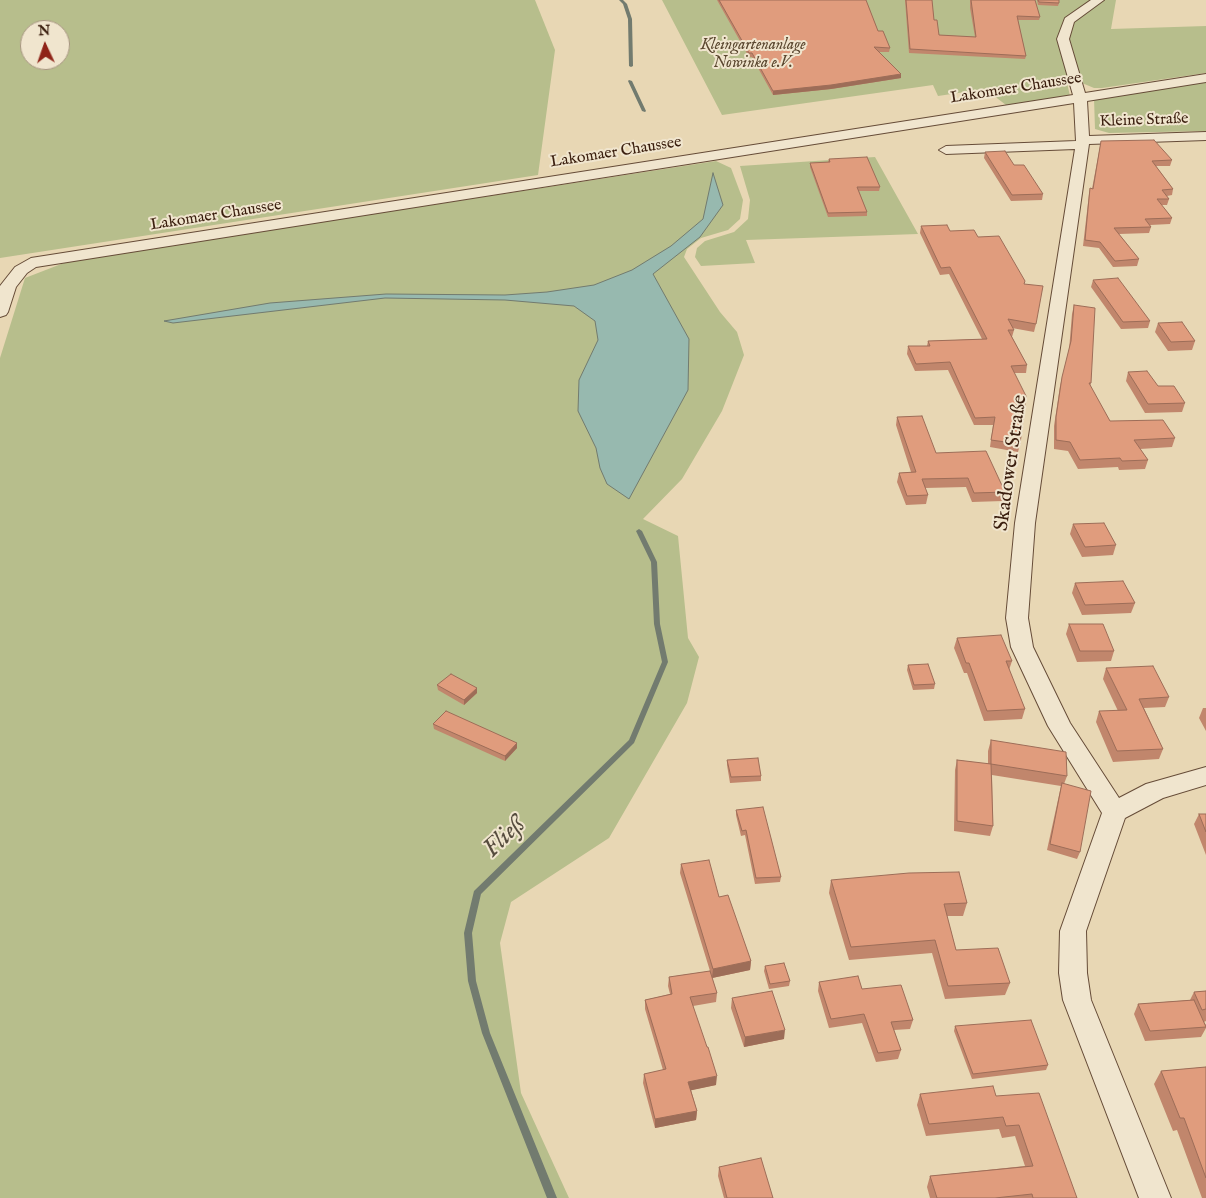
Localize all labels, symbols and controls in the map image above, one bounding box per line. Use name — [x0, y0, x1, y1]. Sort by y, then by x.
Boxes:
north arrow — [20, 20, 70, 70]
text: N — [38, 22, 51, 40]
park label: Kleingartenanlage Nowinka e.V. — [700, 36, 806, 74]
street label: Lakomaer Chaussee — [949, 69, 1083, 109]
street label: Kleine Straße — [1099, 110, 1189, 132]
street label: Lakomaer Chaussee — [549, 133, 683, 173]
street label: Lakomaer Chaussee — [149, 196, 283, 236]
street label: Skadower Straße — [991, 393, 1033, 533]
water label: Fließ — [478, 811, 532, 865]

